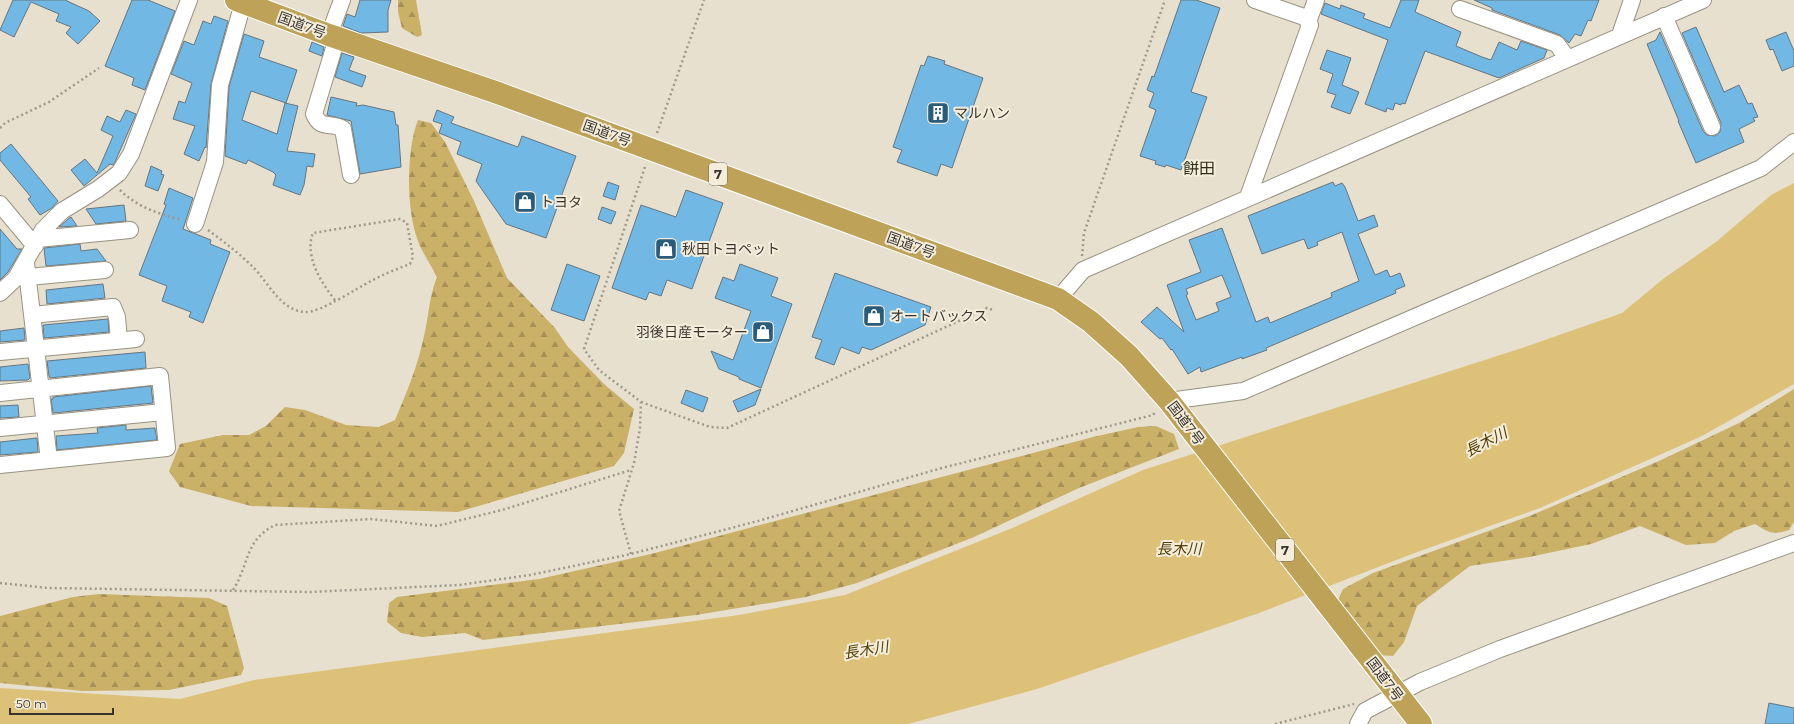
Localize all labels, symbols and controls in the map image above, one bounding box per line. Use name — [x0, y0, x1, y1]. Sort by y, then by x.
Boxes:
street label: 国道7号 — [275, 8, 329, 42]
building icon: マルハン — [925, 100, 951, 126]
place label: マルハン — [954, 104, 1010, 122]
street label: 国道7号 — [580, 116, 634, 150]
district label: 餅田 — [1183, 159, 1215, 178]
road number: 7 — [709, 163, 727, 185]
shop icon: トヨタ — [512, 189, 538, 215]
place label: トヨタ — [540, 193, 582, 211]
street label: 国道7号 — [884, 228, 938, 262]
shop icon: 秋田トヨペット — [653, 236, 679, 262]
place label: 秋田トヨペット — [682, 240, 780, 258]
shop icon: オートバックス — [861, 303, 887, 329]
place label: オートバックス — [890, 307, 988, 325]
shop icon: 羽後日産モーター — [750, 319, 776, 345]
place label: 羽後日産モーター — [636, 323, 748, 341]
street label: 国道7号 — [1164, 398, 1208, 448]
water label: 長木川 — [1461, 422, 1512, 460]
water label: 長木川 — [1156, 539, 1203, 558]
road number: 7 — [1276, 539, 1294, 561]
water label: 長木川 — [842, 636, 892, 662]
street label: 国道7号 — [1363, 654, 1407, 704]
scale bar — [10, 690, 113, 716]
text: 50 m — [16, 696, 47, 711]

